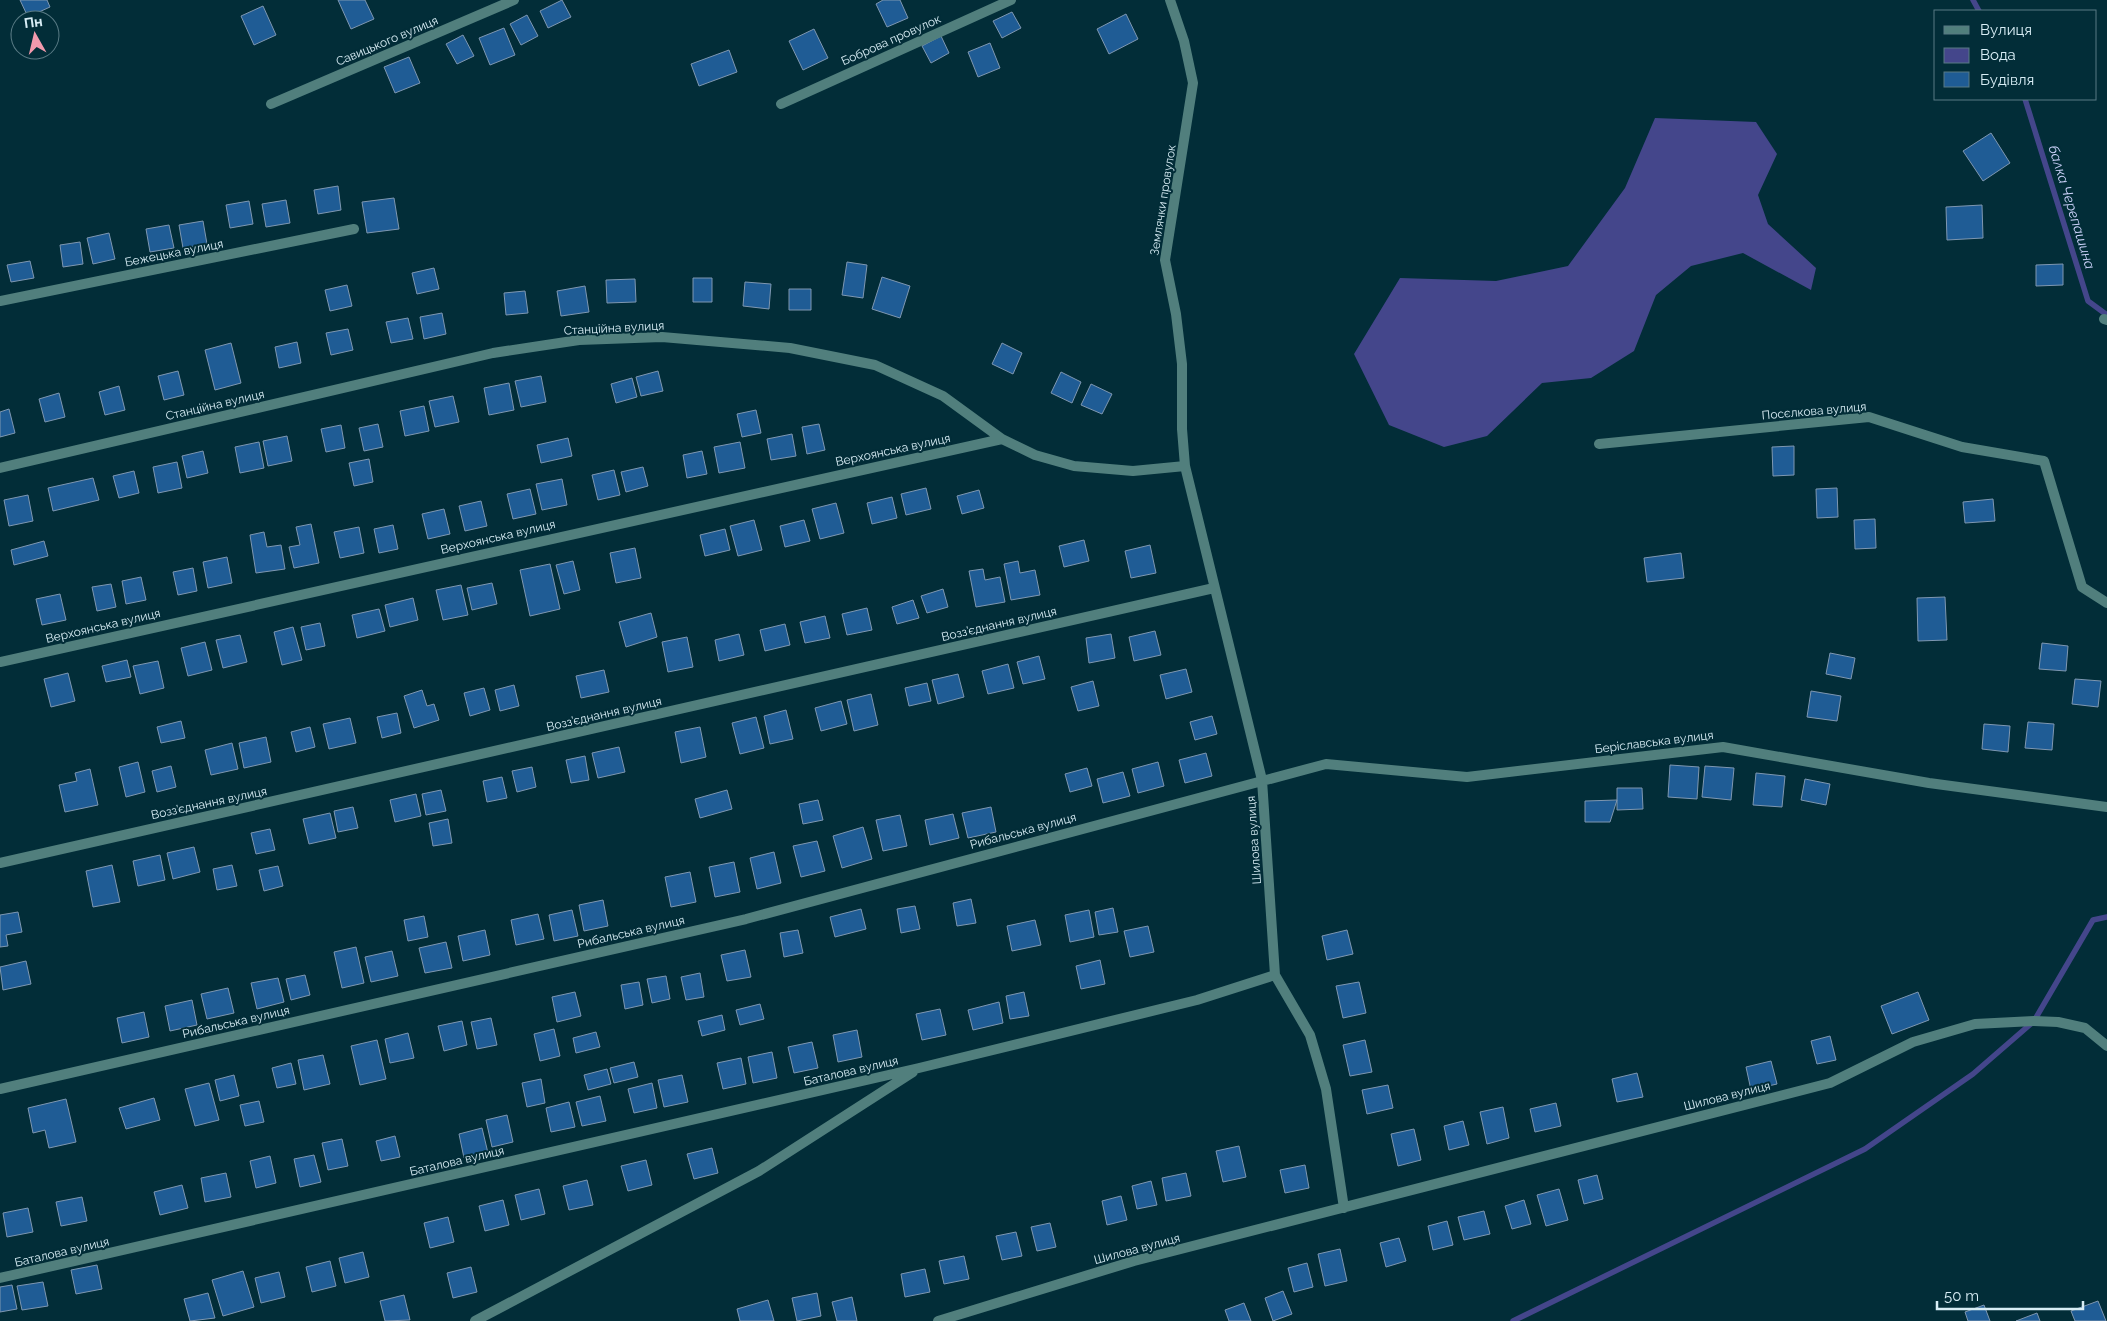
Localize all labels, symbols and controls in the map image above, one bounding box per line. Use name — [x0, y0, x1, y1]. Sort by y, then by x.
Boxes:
north arrow — [10, 10, 60, 60]
legend — [1934, 10, 2097, 100]
street label: Боброва провулок — [839, 12, 943, 68]
text: Пн — [23, 13, 44, 31]
street label: Савицького вулиця — [334, 13, 440, 69]
text: Вулиця — [1980, 21, 2032, 39]
text: Вода — [1980, 46, 2016, 64]
text: Будівля — [1980, 71, 2034, 89]
water label: балка Черепашина — [2046, 143, 2098, 271]
street label: Землячки провулок — [1147, 144, 1179, 256]
street label: Бежецька вулиця — [124, 237, 224, 269]
street label: Станційна вулиця — [563, 318, 665, 338]
street label: Станційна вулиця — [164, 387, 266, 423]
street label: Посєлкова вулиця — [1761, 399, 1867, 423]
street label: Верхоянська вулиця — [834, 431, 952, 469]
street label: Верхоянська вулиця — [439, 517, 557, 557]
street label: Возз’єднання вулиця — [940, 604, 1058, 644]
street label: Верхоянська вулиця — [44, 606, 162, 646]
street label: Возз’єднання вулиця — [545, 694, 663, 734]
street label: Беріславська вулиця — [1594, 728, 1714, 756]
street label: Возз’єднання вулиця — [150, 784, 268, 822]
street label: Шилова вулиця — [1244, 795, 1264, 885]
street label: Рибальська вулиця — [968, 810, 1078, 852]
street label: Рибальська вулиця — [576, 913, 686, 951]
street label: Рибальська вулиця — [181, 1003, 291, 1041]
street label: Баталова вулиця — [802, 1053, 900, 1089]
street label: Шилова вулиця — [1682, 1078, 1772, 1114]
street label: Баталова вулиця — [408, 1143, 506, 1179]
street label: Шилова вулиця — [1092, 1231, 1182, 1267]
street label: Баталова вулиця — [13, 1234, 111, 1270]
scale bar — [1937, 1278, 2083, 1310]
text: 50 m — [1944, 1287, 1979, 1305]

